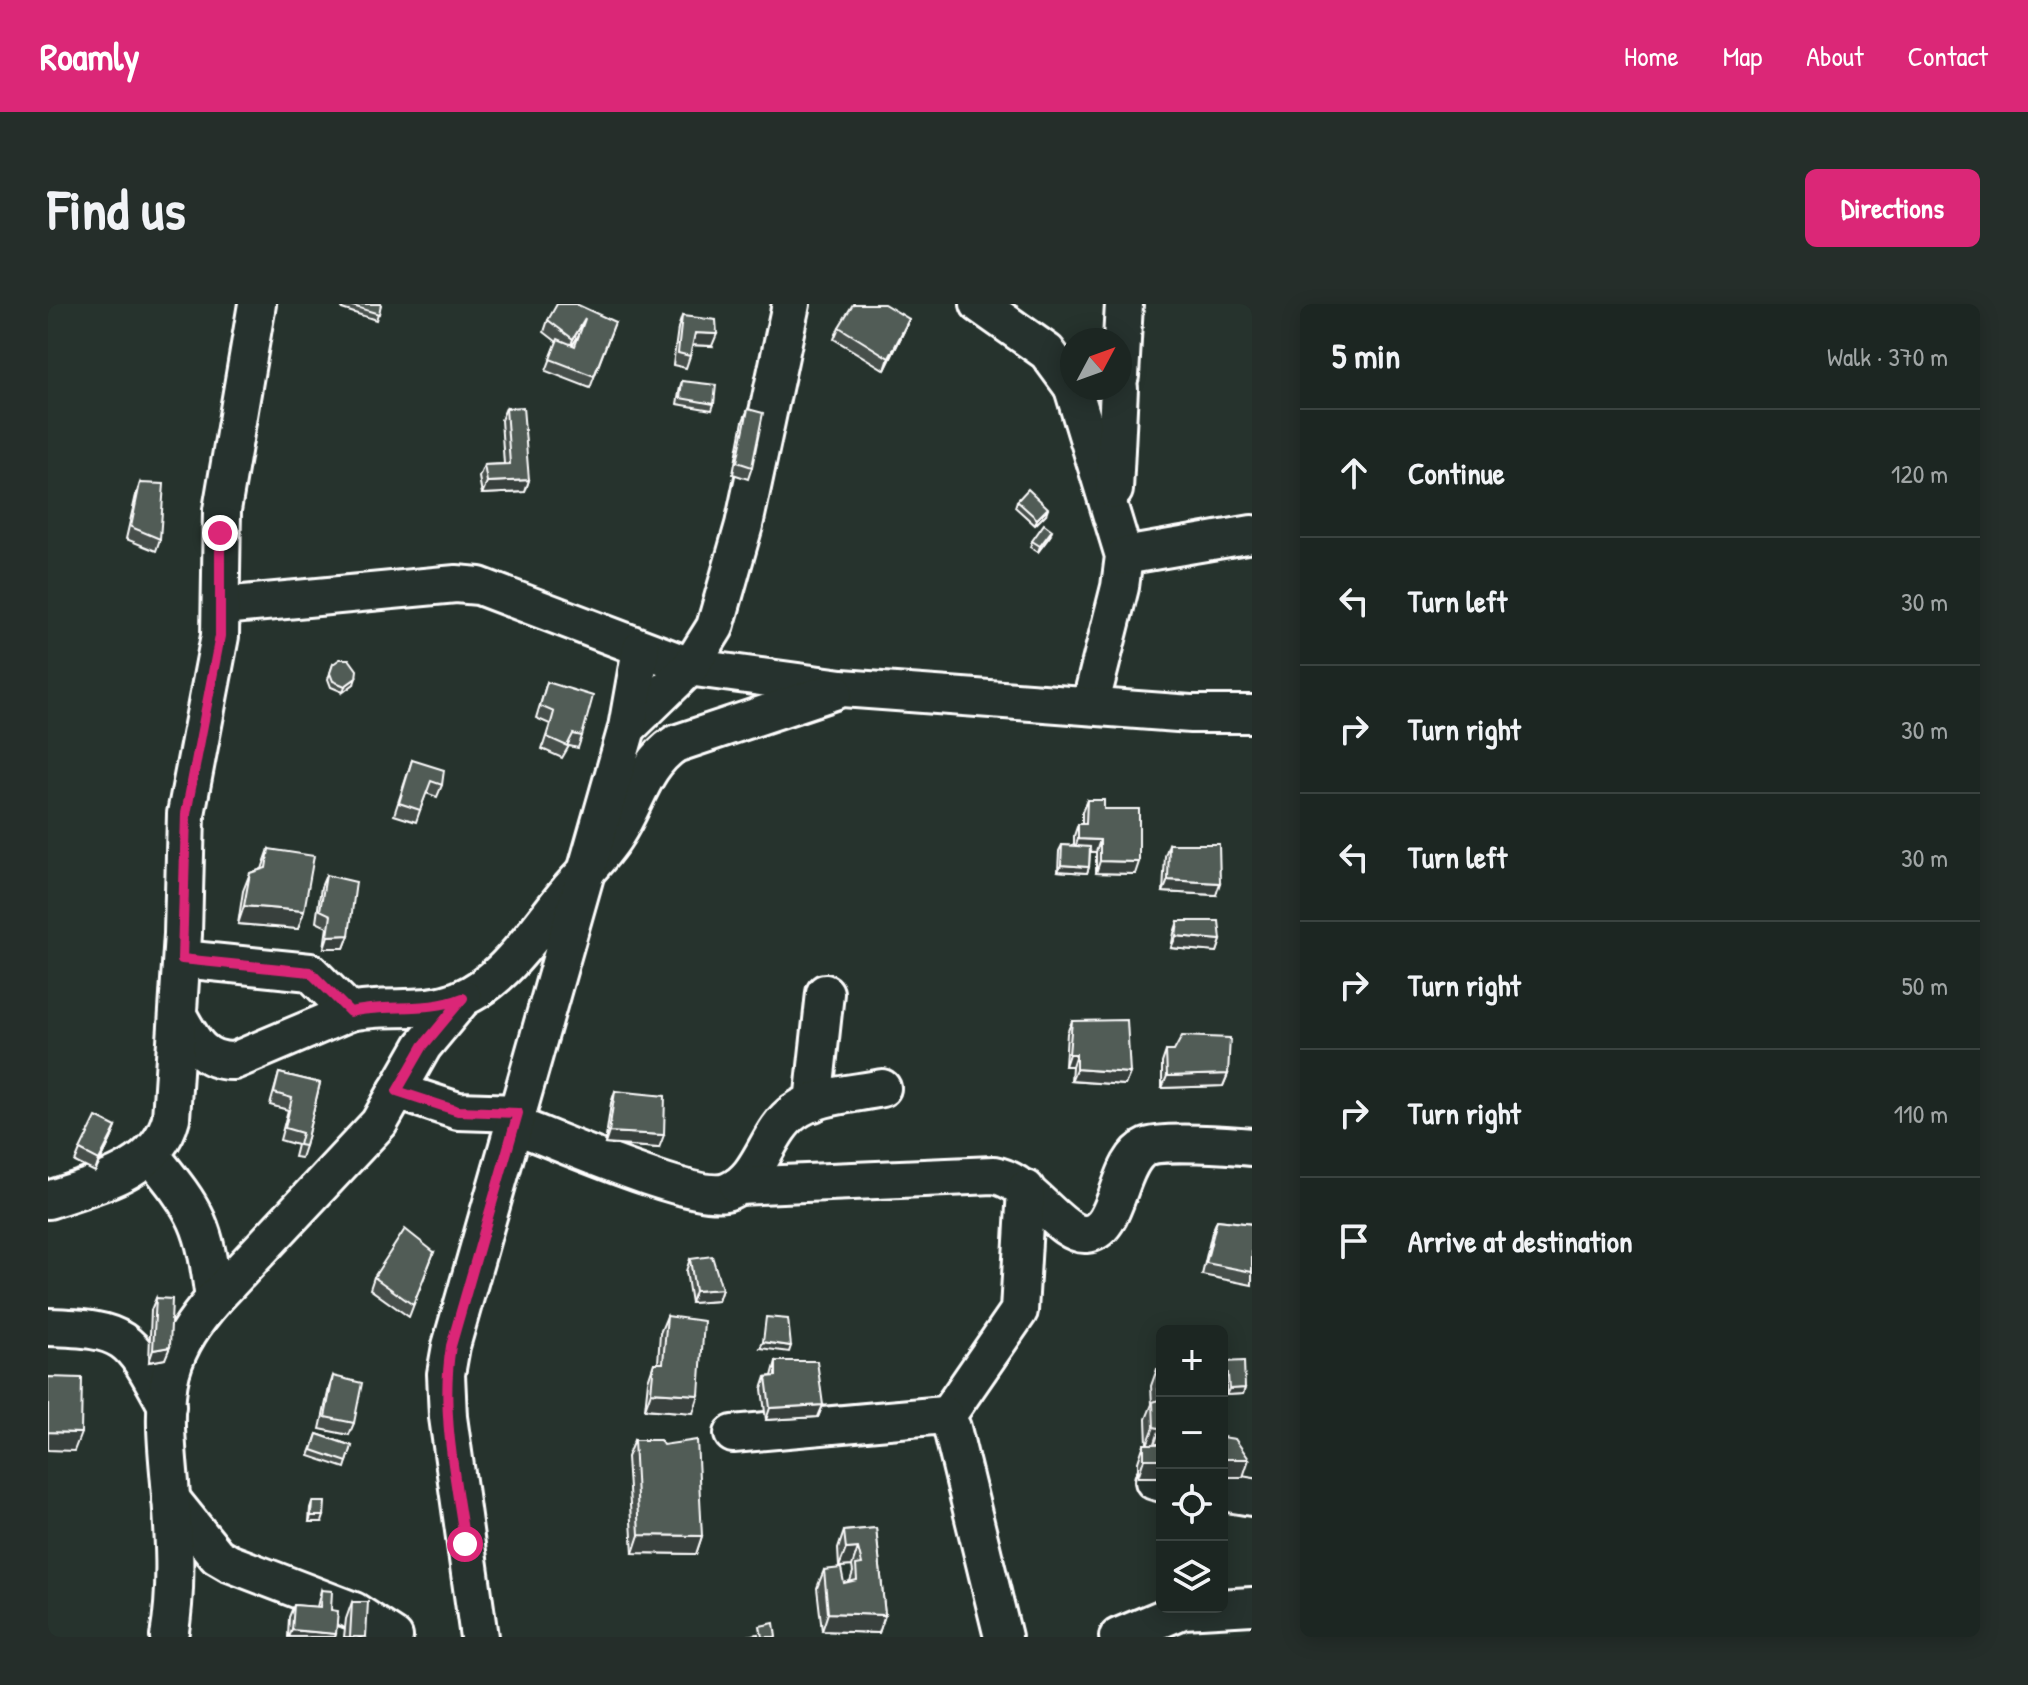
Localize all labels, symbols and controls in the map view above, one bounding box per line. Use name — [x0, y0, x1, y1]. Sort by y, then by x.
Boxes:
text: Roamly — [40, 30, 139, 82]
text: Home — [1624, 37, 1679, 75]
text: Map — [1723, 37, 1762, 75]
text: About — [1806, 37, 1864, 75]
text: Contact — [1908, 37, 1988, 75]
button: Directions — [1805, 169, 1980, 247]
text: Find us — [48, 171, 186, 246]
north arrow — [1060, 328, 1132, 400]
text: 5 min — [1332, 333, 1400, 379]
text: Walk · 370 m — [1827, 339, 1948, 374]
icon: ahead — [1332, 451, 1376, 495]
text: Continue — [1408, 453, 1505, 493]
text: 120 m — [1891, 456, 1948, 491]
route end — [202, 515, 238, 551]
icon: left — [1332, 579, 1376, 623]
text: Turn left — [1408, 581, 1507, 621]
text: 30 m — [1901, 584, 1948, 619]
icon: right — [1332, 707, 1376, 751]
text: Turn right — [1408, 709, 1521, 749]
text: 30 m — [1901, 712, 1948, 747]
icon: left — [1332, 835, 1376, 879]
text: Turn left — [1408, 837, 1507, 877]
text: 30 m — [1901, 840, 1948, 875]
icon: right — [1332, 963, 1376, 1007]
text: Turn right — [1408, 965, 1521, 1005]
text: 50 m — [1902, 968, 1948, 1003]
icon: right — [1332, 1091, 1376, 1135]
text: Turn right — [1408, 1093, 1521, 1133]
text: 110 m — [1894, 1096, 1948, 1131]
icon: arrive — [1332, 1219, 1376, 1263]
text: Arrive at destination — [1408, 1221, 1633, 1261]
map controls — [1156, 1325, 1228, 1613]
button: + — [1156, 1325, 1228, 1397]
button: − — [1156, 1397, 1228, 1469]
button: locate — [1156, 1469, 1228, 1541]
route start — [447, 1526, 483, 1562]
button: layers — [1156, 1541, 1228, 1613]

